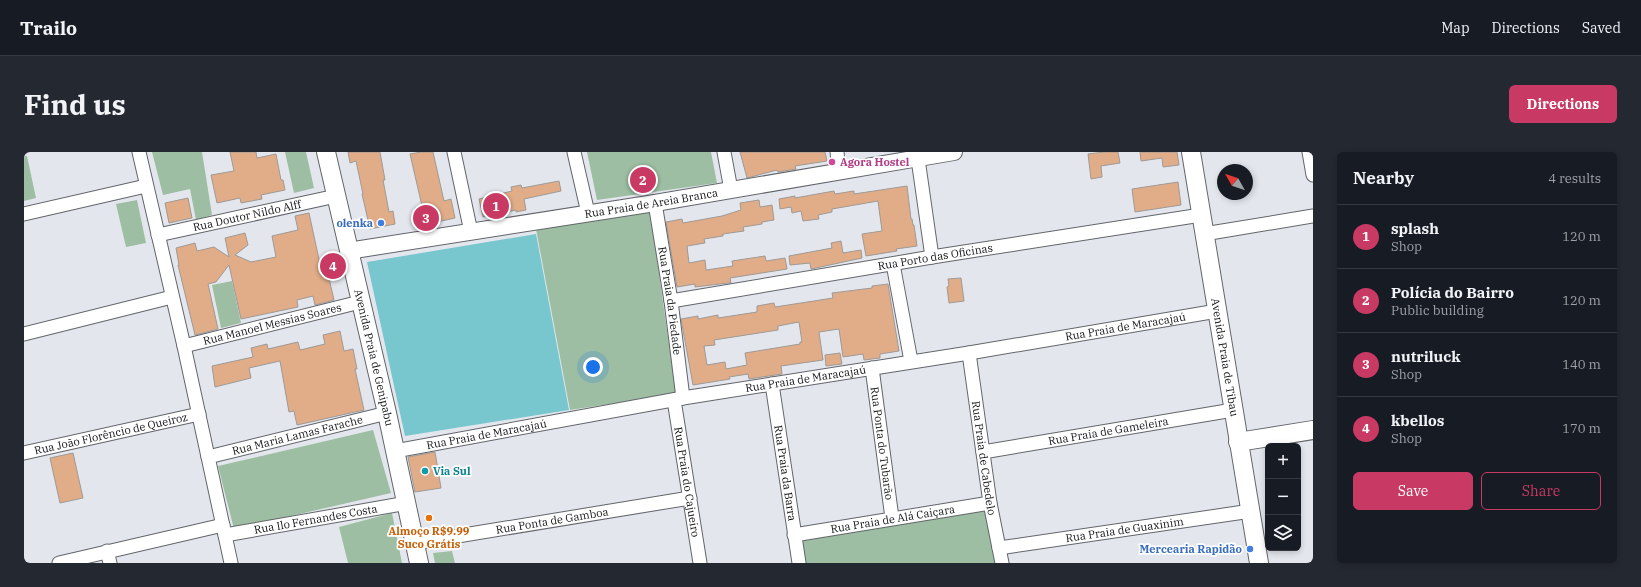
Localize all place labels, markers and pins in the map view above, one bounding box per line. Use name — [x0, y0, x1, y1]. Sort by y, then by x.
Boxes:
place label: Agora Hostel — [840, 155, 910, 169]
marker: Agora Hostel — [827, 157, 837, 167]
pin: 2 — [630, 165, 656, 195]
pin: 1 — [483, 191, 509, 221]
pin: 3 — [413, 203, 439, 233]
place label: olenka — [336, 216, 373, 230]
marker: olenka — [376, 218, 386, 228]
pin: 4 — [320, 251, 346, 281]
place label: Via Sul — [433, 464, 471, 478]
marker: Via Sul — [420, 466, 430, 476]
marker: Almoço R$9.99 Suco Grátis — [424, 513, 434, 523]
place label: Almoço R$9.99 Suco Grátis — [389, 524, 470, 551]
place label: Mercearia Rapidão — [1139, 542, 1242, 556]
marker: Mercearia Rapidão — [1245, 544, 1255, 554]

